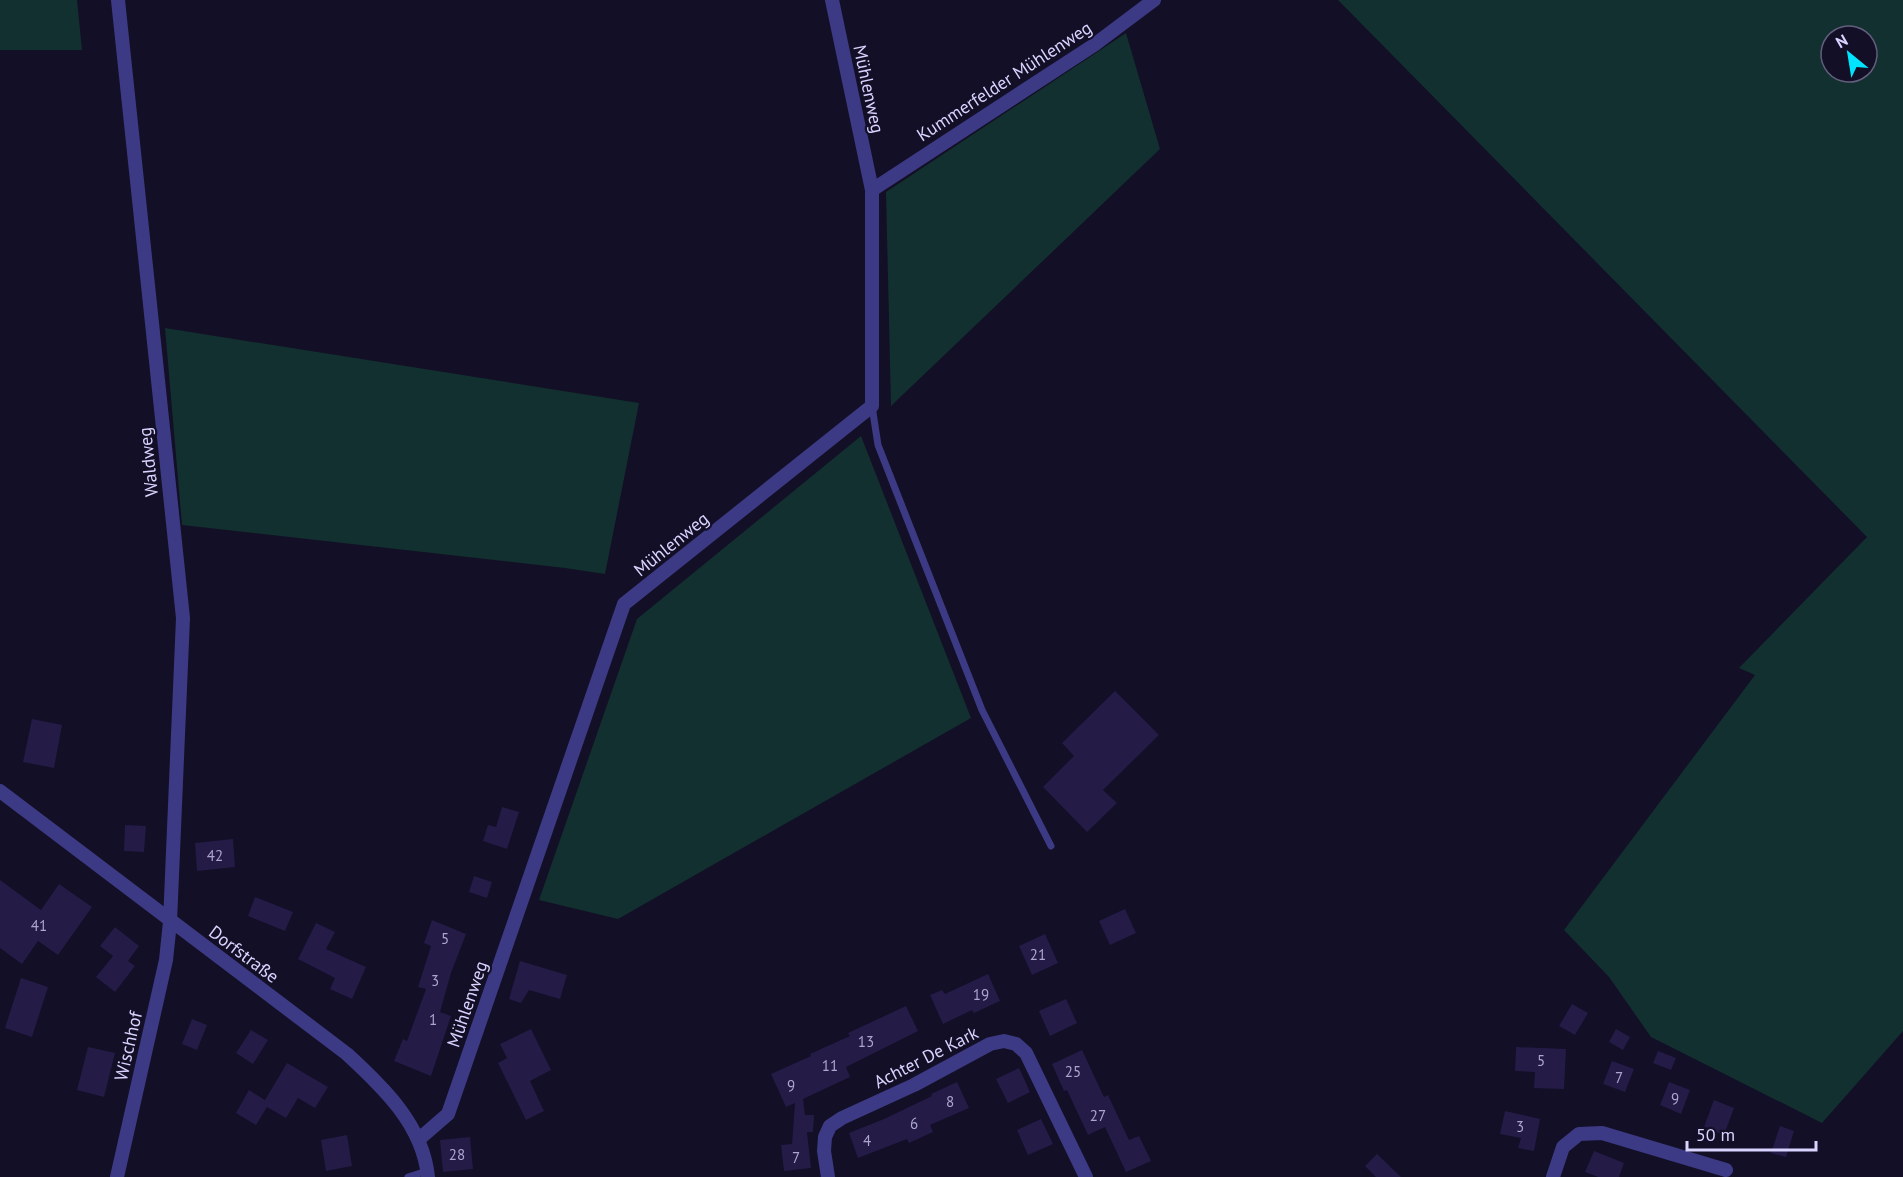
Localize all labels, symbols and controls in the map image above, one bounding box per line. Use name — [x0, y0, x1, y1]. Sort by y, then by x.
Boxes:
street label: Kummerfelder Mühlenweg — [912, 16, 1096, 146]
north arrow — [1819, 24, 1879, 84]
text: N — [1832, 30, 1851, 52]
street label: Mühlenweg — [848, 43, 890, 135]
street label: Waldweg — [133, 426, 163, 498]
street label: Mühlenweg — [629, 507, 713, 581]
house number: 42 — [207, 846, 223, 865]
house number: 41 — [31, 916, 47, 935]
street label: Dorfstraße — [204, 920, 284, 988]
house number: 5 — [441, 929, 449, 948]
house number: 21 — [1030, 945, 1046, 964]
street label: Mühlenweg — [442, 958, 492, 1050]
house number: 3 — [431, 971, 439, 990]
house number: 19 — [973, 985, 989, 1004]
street label: Wischhof — [109, 1008, 147, 1083]
house number: 1 — [429, 1010, 437, 1029]
street label: Achter De Kark — [870, 1021, 982, 1093]
house number: 13 — [858, 1032, 874, 1051]
house number: 5 — [1537, 1051, 1545, 1070]
house number: 11 — [822, 1056, 838, 1075]
house number: 25 — [1065, 1062, 1081, 1081]
house number: 7 — [1615, 1068, 1623, 1087]
house number: 9 — [787, 1076, 795, 1095]
house number: 9 — [1671, 1089, 1679, 1108]
house number: 8 — [946, 1092, 954, 1111]
house number: 27 — [1090, 1106, 1106, 1125]
house number: 6 — [910, 1114, 918, 1133]
scale bar — [1687, 1114, 1816, 1152]
house number: 3 — [1516, 1117, 1524, 1136]
text: 50 m — [1696, 1123, 1735, 1146]
house number: 4 — [863, 1131, 871, 1150]
house number: 28 — [449, 1145, 465, 1164]
house number: 7 — [792, 1148, 800, 1167]

